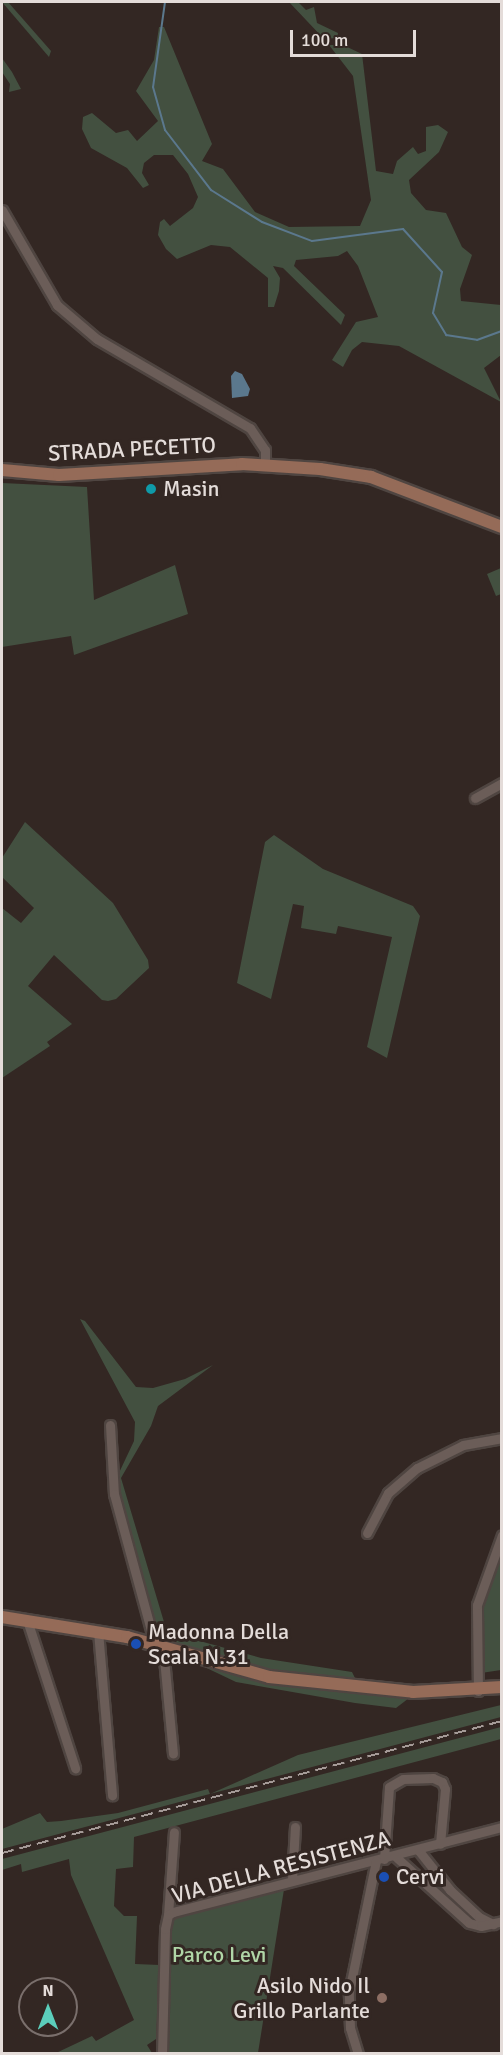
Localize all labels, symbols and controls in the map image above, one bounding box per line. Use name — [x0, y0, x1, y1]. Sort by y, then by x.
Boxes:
scale bar — [293, 18, 419, 56]
text: 100 m — [301, 29, 348, 51]
street label: STRADA PECETTO — [47, 431, 217, 467]
place label: Masin — [163, 476, 220, 502]
marker: Masin — [144, 482, 158, 496]
place label: Madonna Della Scala N.31 — [148, 1618, 289, 1670]
marker: Madonna Della Scala N.31 — [129, 1637, 143, 1651]
street label: VIA DELLA RESISTENZA — [169, 1825, 393, 1909]
place label: Cervi — [396, 1864, 445, 1890]
marker: Cervi — [377, 1870, 391, 1884]
park label: Parco Levi — [172, 1942, 266, 1968]
place label: Asilo Nido Il Grillo Parlante — [233, 1972, 370, 2024]
north arrow — [18, 1977, 78, 2037]
text: N — [42, 1981, 54, 2001]
marker: Asilo Nido Il Grillo Parlante — [375, 1991, 389, 2005]

